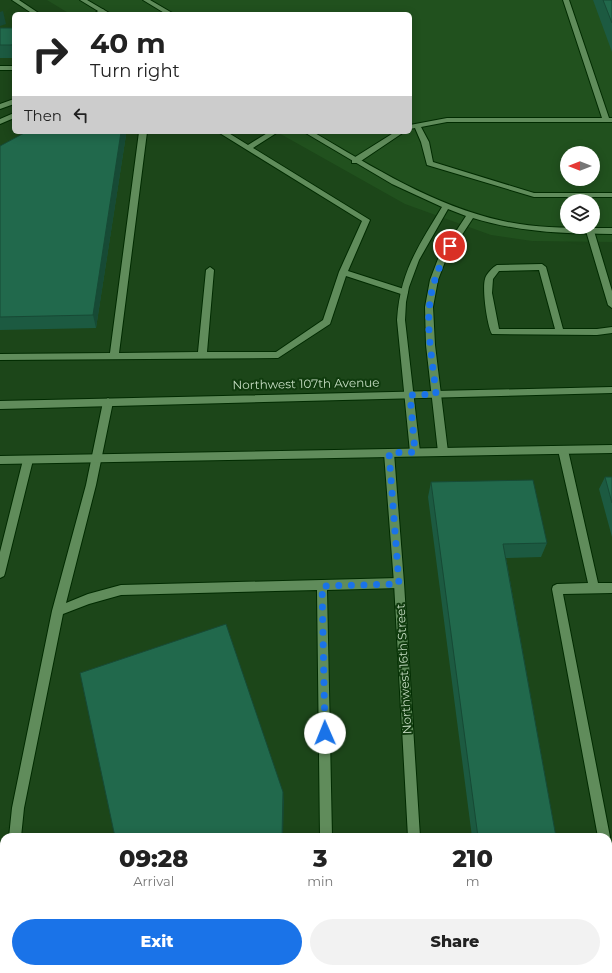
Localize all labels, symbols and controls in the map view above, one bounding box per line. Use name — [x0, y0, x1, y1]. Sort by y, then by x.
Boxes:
text: 40 m — [90, 26, 166, 60]
icon: right — [24, 28, 76, 80]
text: Turn right — [90, 60, 180, 82]
icon: left — [70, 104, 92, 126]
text: Then — [24, 106, 62, 125]
north arrow — [560, 146, 600, 186]
map controls — [560, 146, 600, 234]
button: layers — [560, 194, 600, 234]
pin — [433, 229, 467, 263]
icon: arrive — [439, 235, 461, 257]
street label: Northwest 107th Avenue — [232, 375, 380, 392]
street label: Northwest 16th Street — [393, 603, 414, 735]
position arrow — [304, 712, 346, 754]
text: 09:28 — [119, 844, 188, 873]
text: 3 — [313, 844, 328, 873]
text: 210 — [452, 844, 493, 873]
text: Arrival — [133, 873, 174, 889]
text: min — [307, 873, 333, 889]
text: m — [466, 873, 480, 889]
button: Exit — [12, 919, 302, 965]
button: Share — [310, 919, 600, 965]

